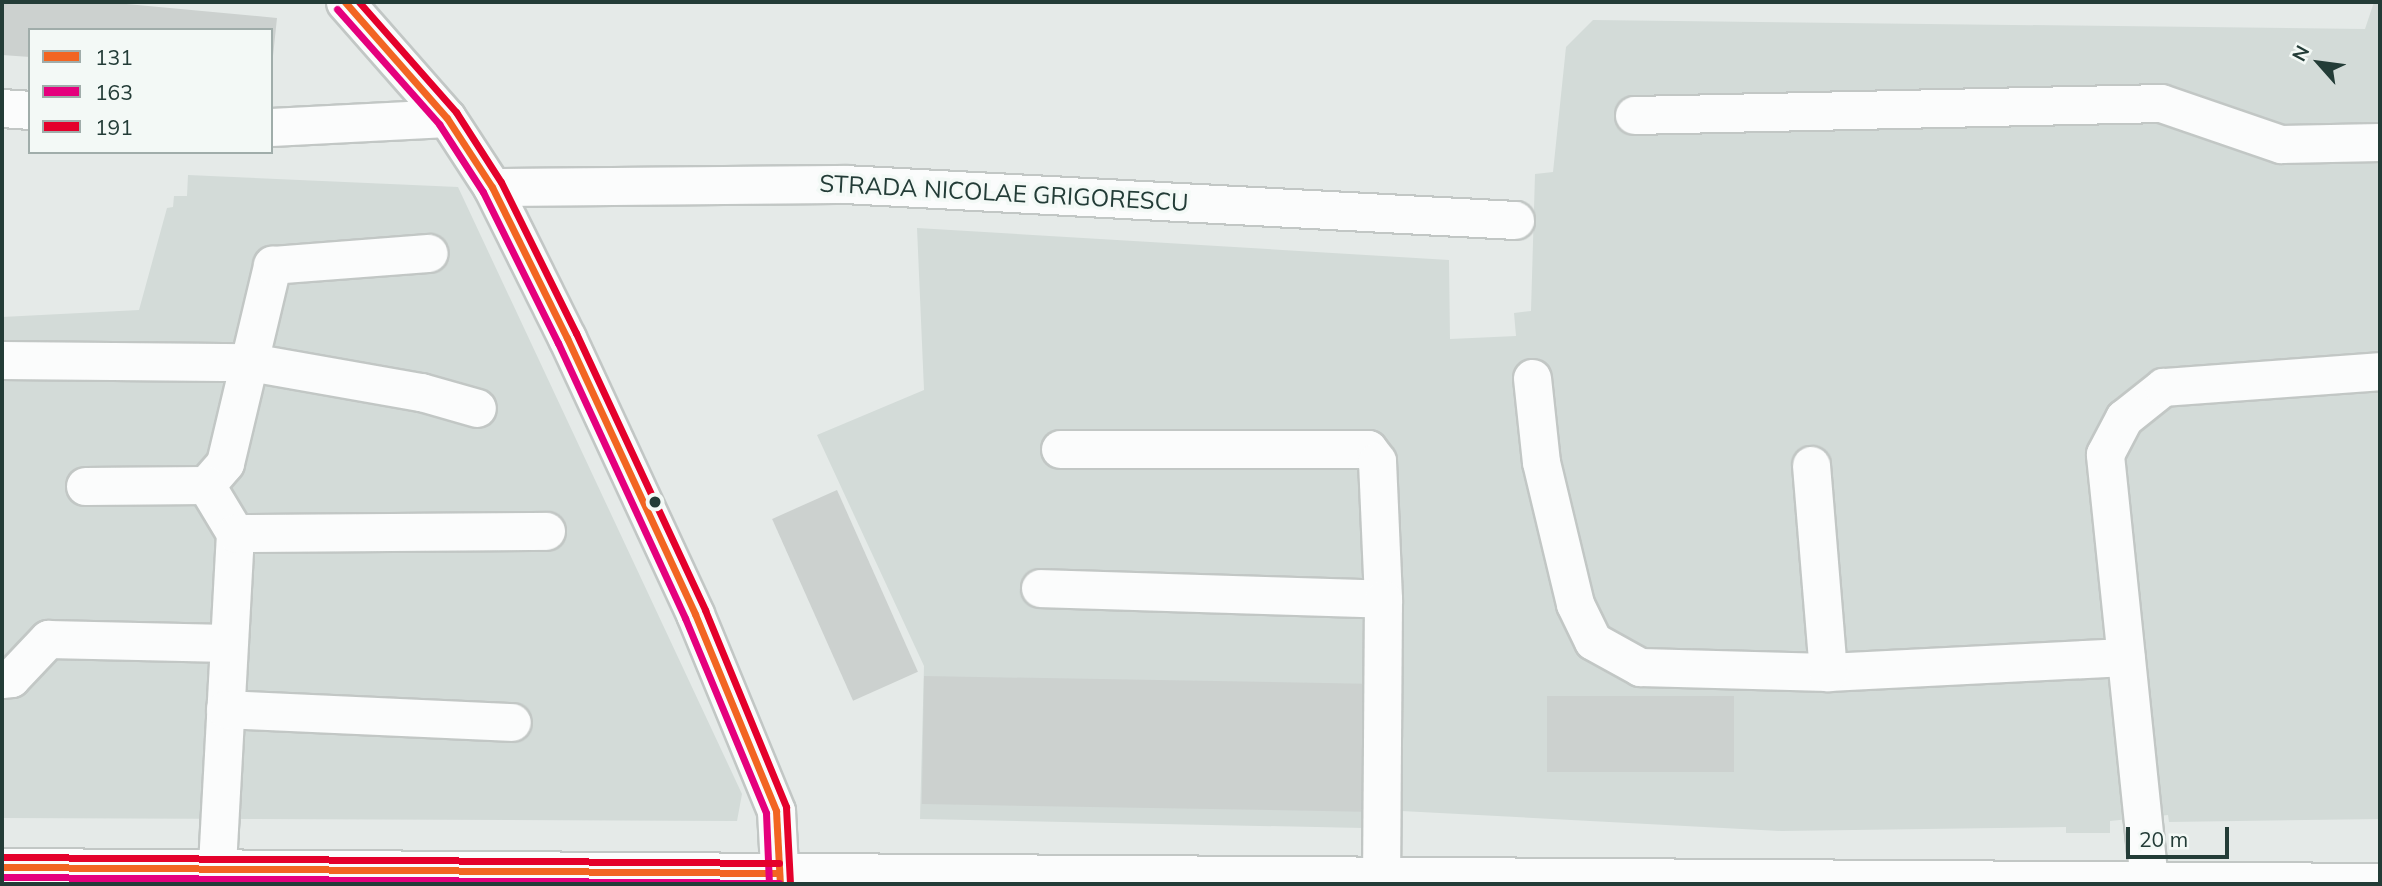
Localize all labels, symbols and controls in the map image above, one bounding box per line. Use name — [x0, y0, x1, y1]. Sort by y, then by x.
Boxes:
legend — [28, 28, 273, 154]
north arrow — [2284, 28, 2354, 98]
text: N — [2286, 41, 2314, 65]
text: 131 — [95, 44, 133, 70]
text: 163 — [95, 79, 133, 105]
text: 191 — [95, 114, 133, 140]
street label: STRADA NICOLAE GRIGORESCU — [819, 169, 1189, 217]
unlabelled marker — [648, 495, 662, 509]
scale bar — [2130, 812, 2233, 856]
text: 20 m — [2139, 826, 2188, 852]

